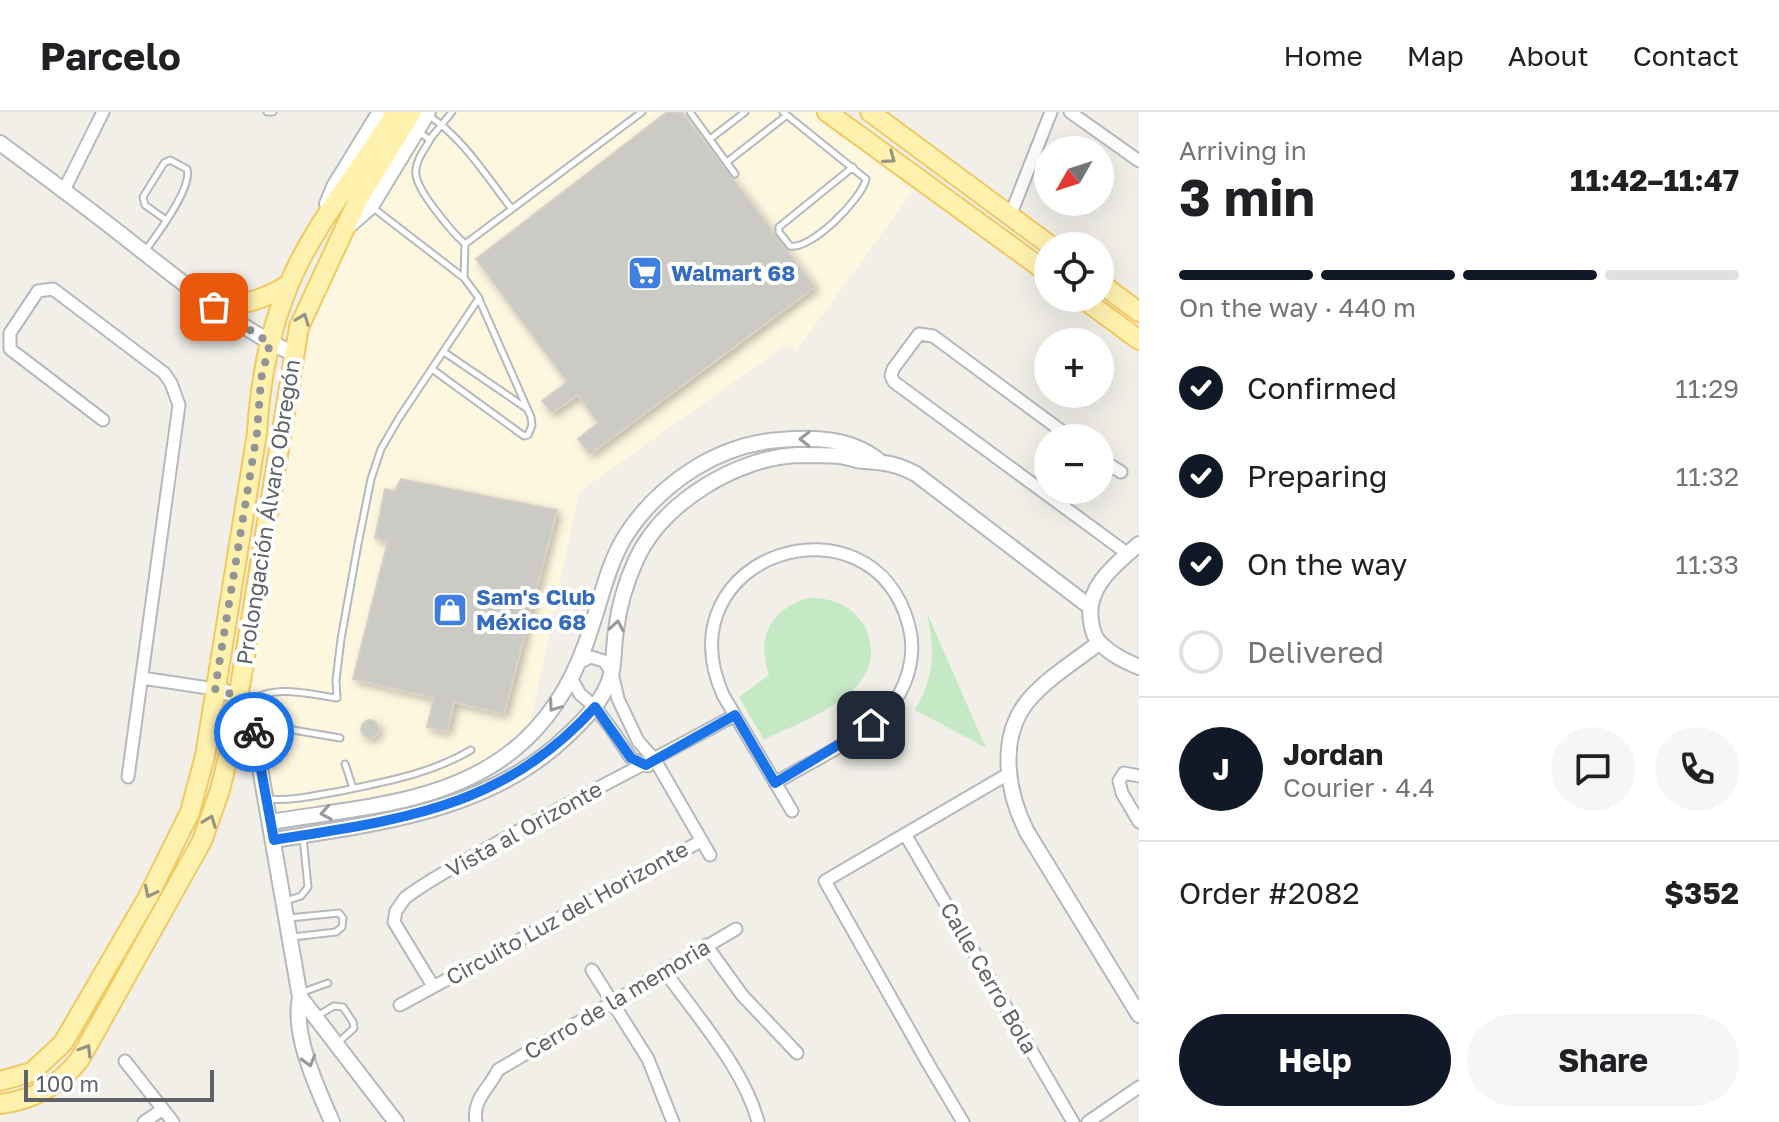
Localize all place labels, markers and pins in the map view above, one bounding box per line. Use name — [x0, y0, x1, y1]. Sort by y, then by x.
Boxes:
supermarket icon: Walmart 68 — [626, 254, 664, 292]
place label: Walmart 68 — [671, 259, 795, 286]
pin — [180, 273, 248, 341]
place label: Sam's Club México 68 — [476, 583, 595, 635]
shop icon: Sam's Club México 68 — [431, 591, 469, 629]
pin — [837, 691, 905, 759]

